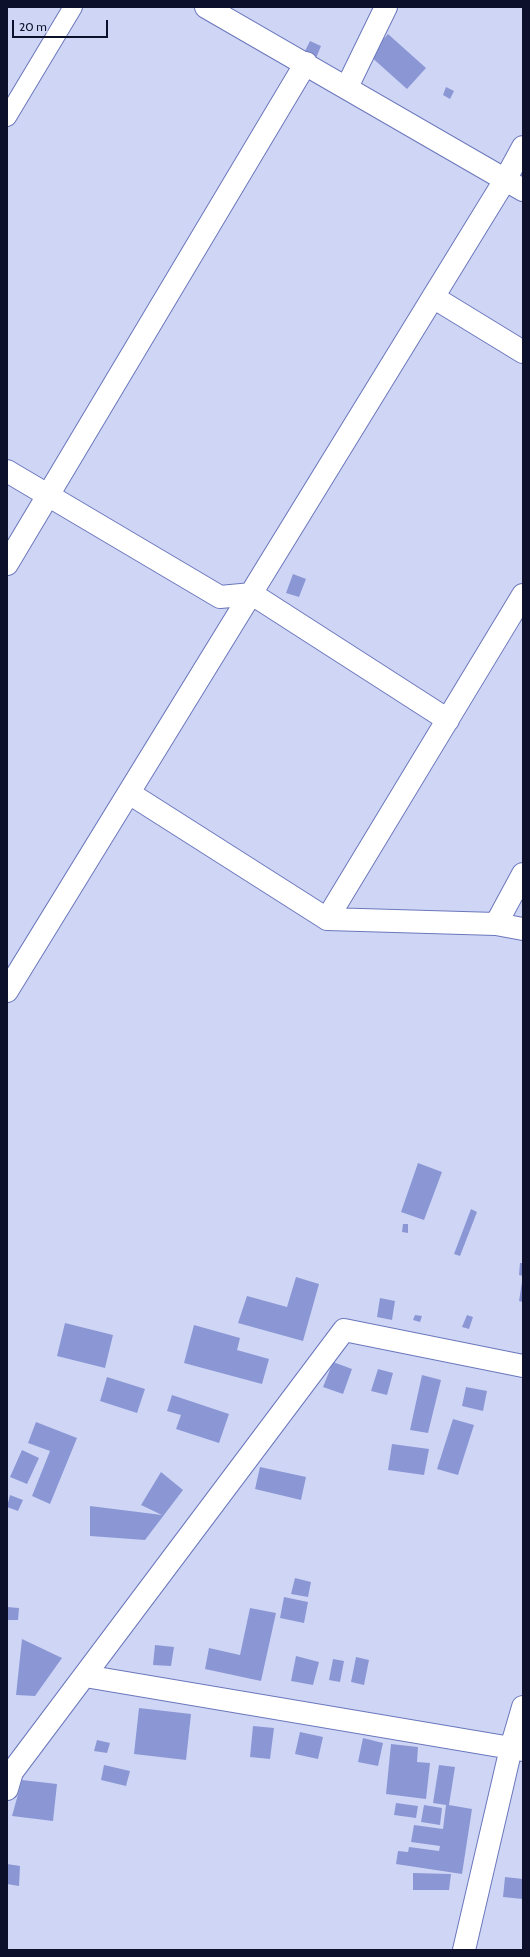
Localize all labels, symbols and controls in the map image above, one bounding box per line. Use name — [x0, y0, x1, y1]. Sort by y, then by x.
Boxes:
scale bar — [14, 12, 110, 38]
text: 20 m — [19, 19, 47, 34]

